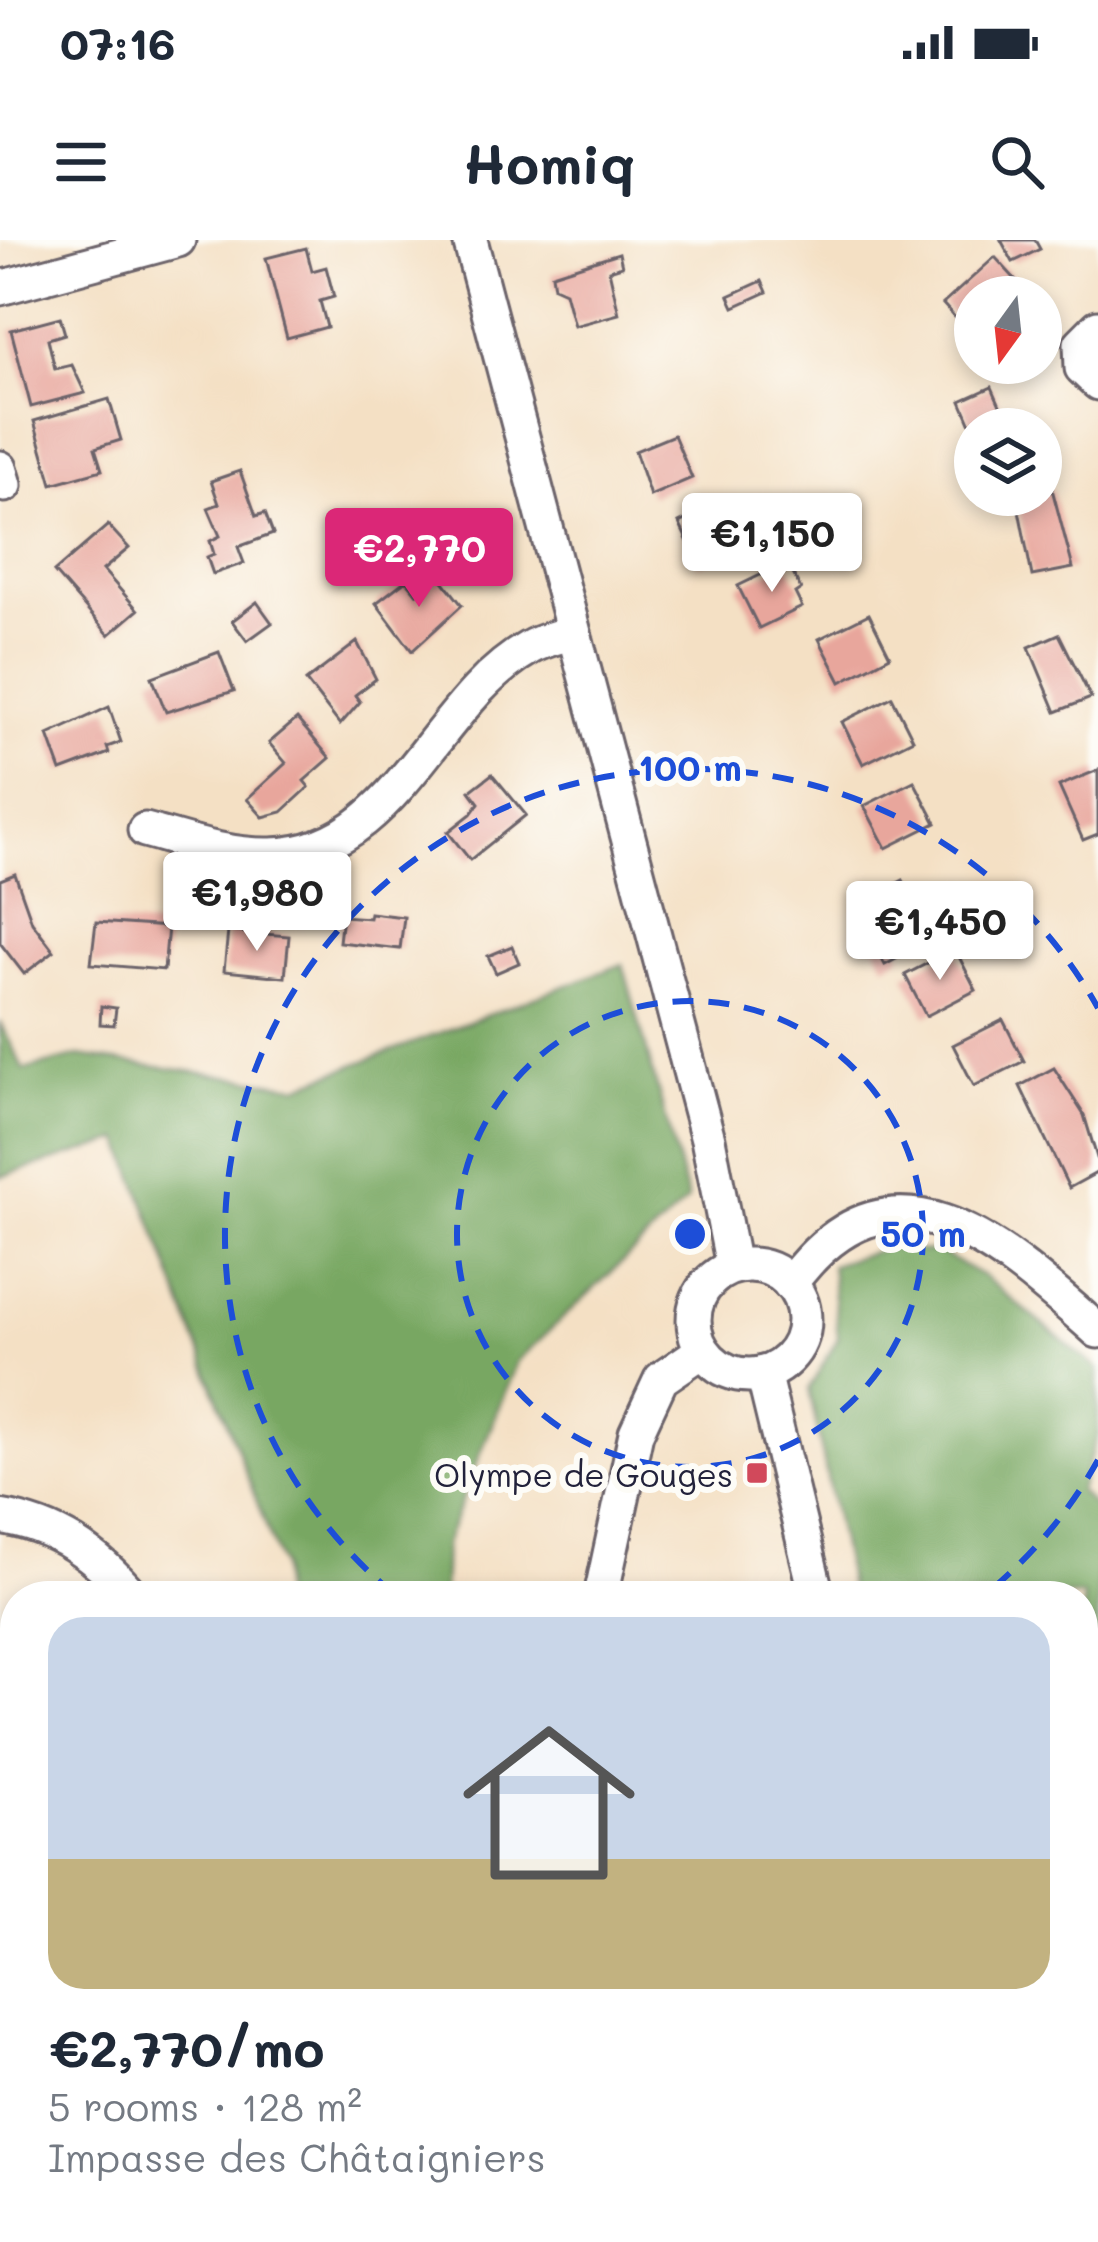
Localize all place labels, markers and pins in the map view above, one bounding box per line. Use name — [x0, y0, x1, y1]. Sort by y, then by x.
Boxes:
pin: €1,150 — [674, 493, 870, 595]
pin: €2,770 — [321, 508, 517, 610]
pin: €1,980 — [159, 852, 355, 954]
pin: €1,450 — [842, 881, 1038, 983]
centre of rings — [669, 1213, 711, 1255]
place label: Olympe de Gouges — [434, 1452, 733, 1496]
marker: Olympe de Gouges — [744, 1460, 770, 1486]

